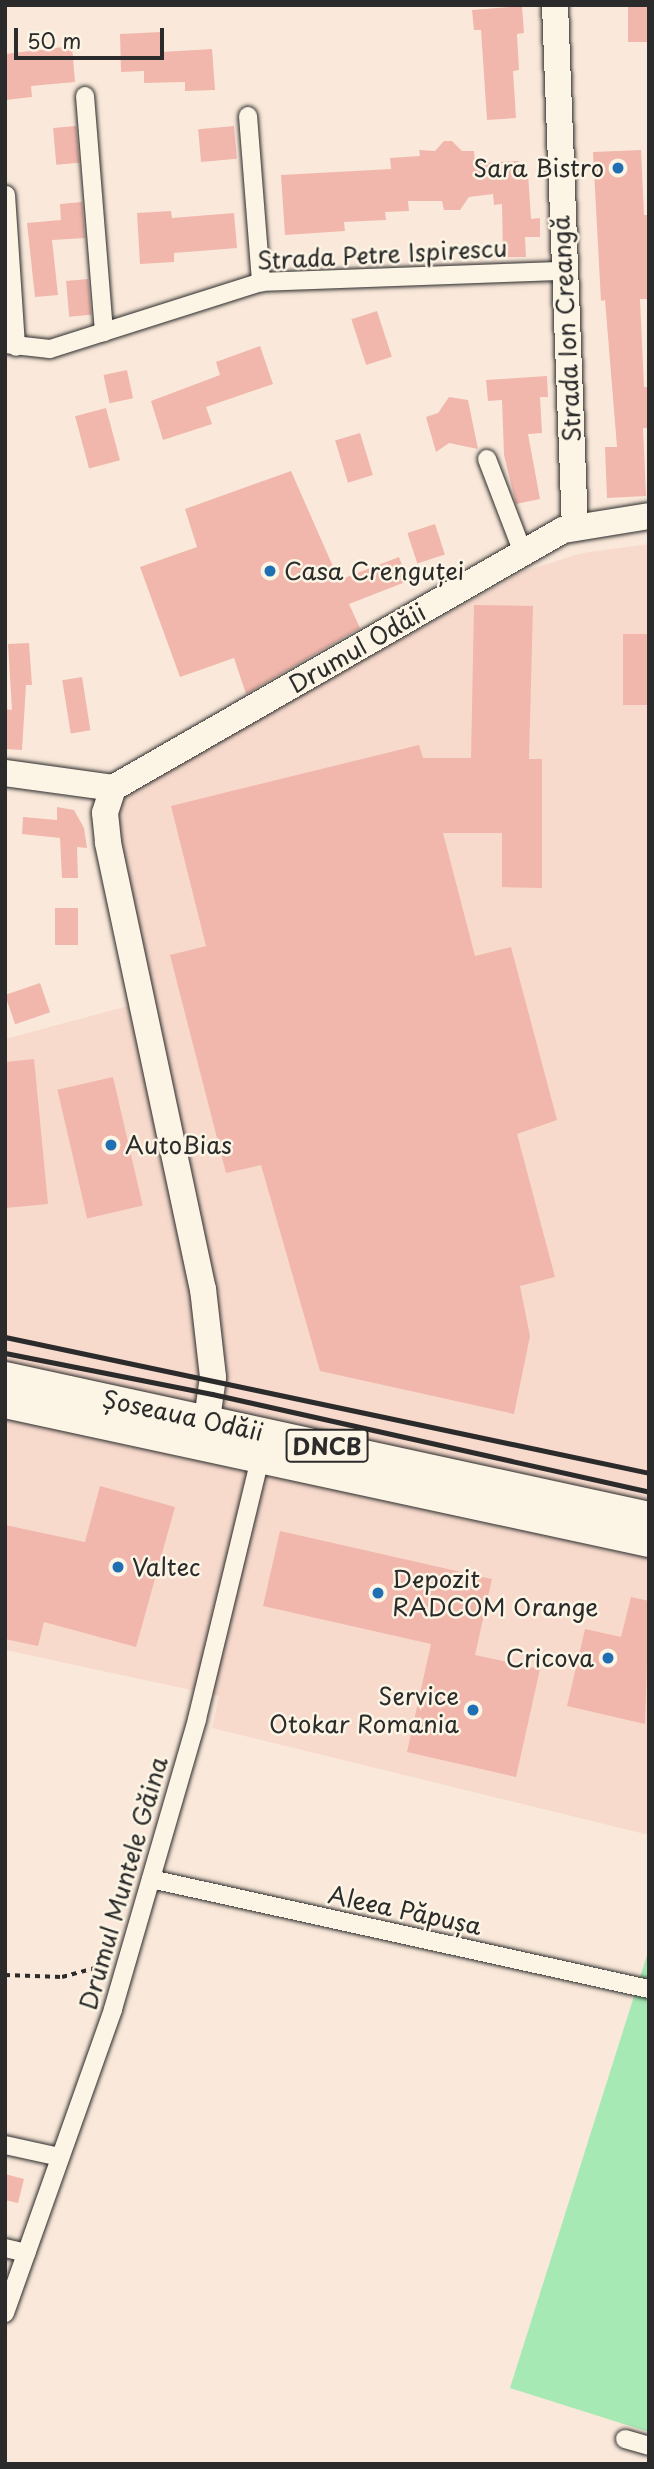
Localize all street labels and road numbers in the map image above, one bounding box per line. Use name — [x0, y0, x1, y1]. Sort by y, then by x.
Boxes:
street label: Strada Ion Creangă — [546, 214, 586, 444]
street label: Strada Petre Ispirescu — [255, 233, 509, 275]
street label: Drumul Odăii — [283, 597, 431, 699]
street label: Șoseaua Odăii — [100, 1384, 266, 1446]
road number: DNCB — [285, 1427, 369, 1466]
street label: Drumul Muntele Găina — [73, 1752, 173, 2014]
street label: Aleea Păpușa — [325, 1880, 485, 1940]

